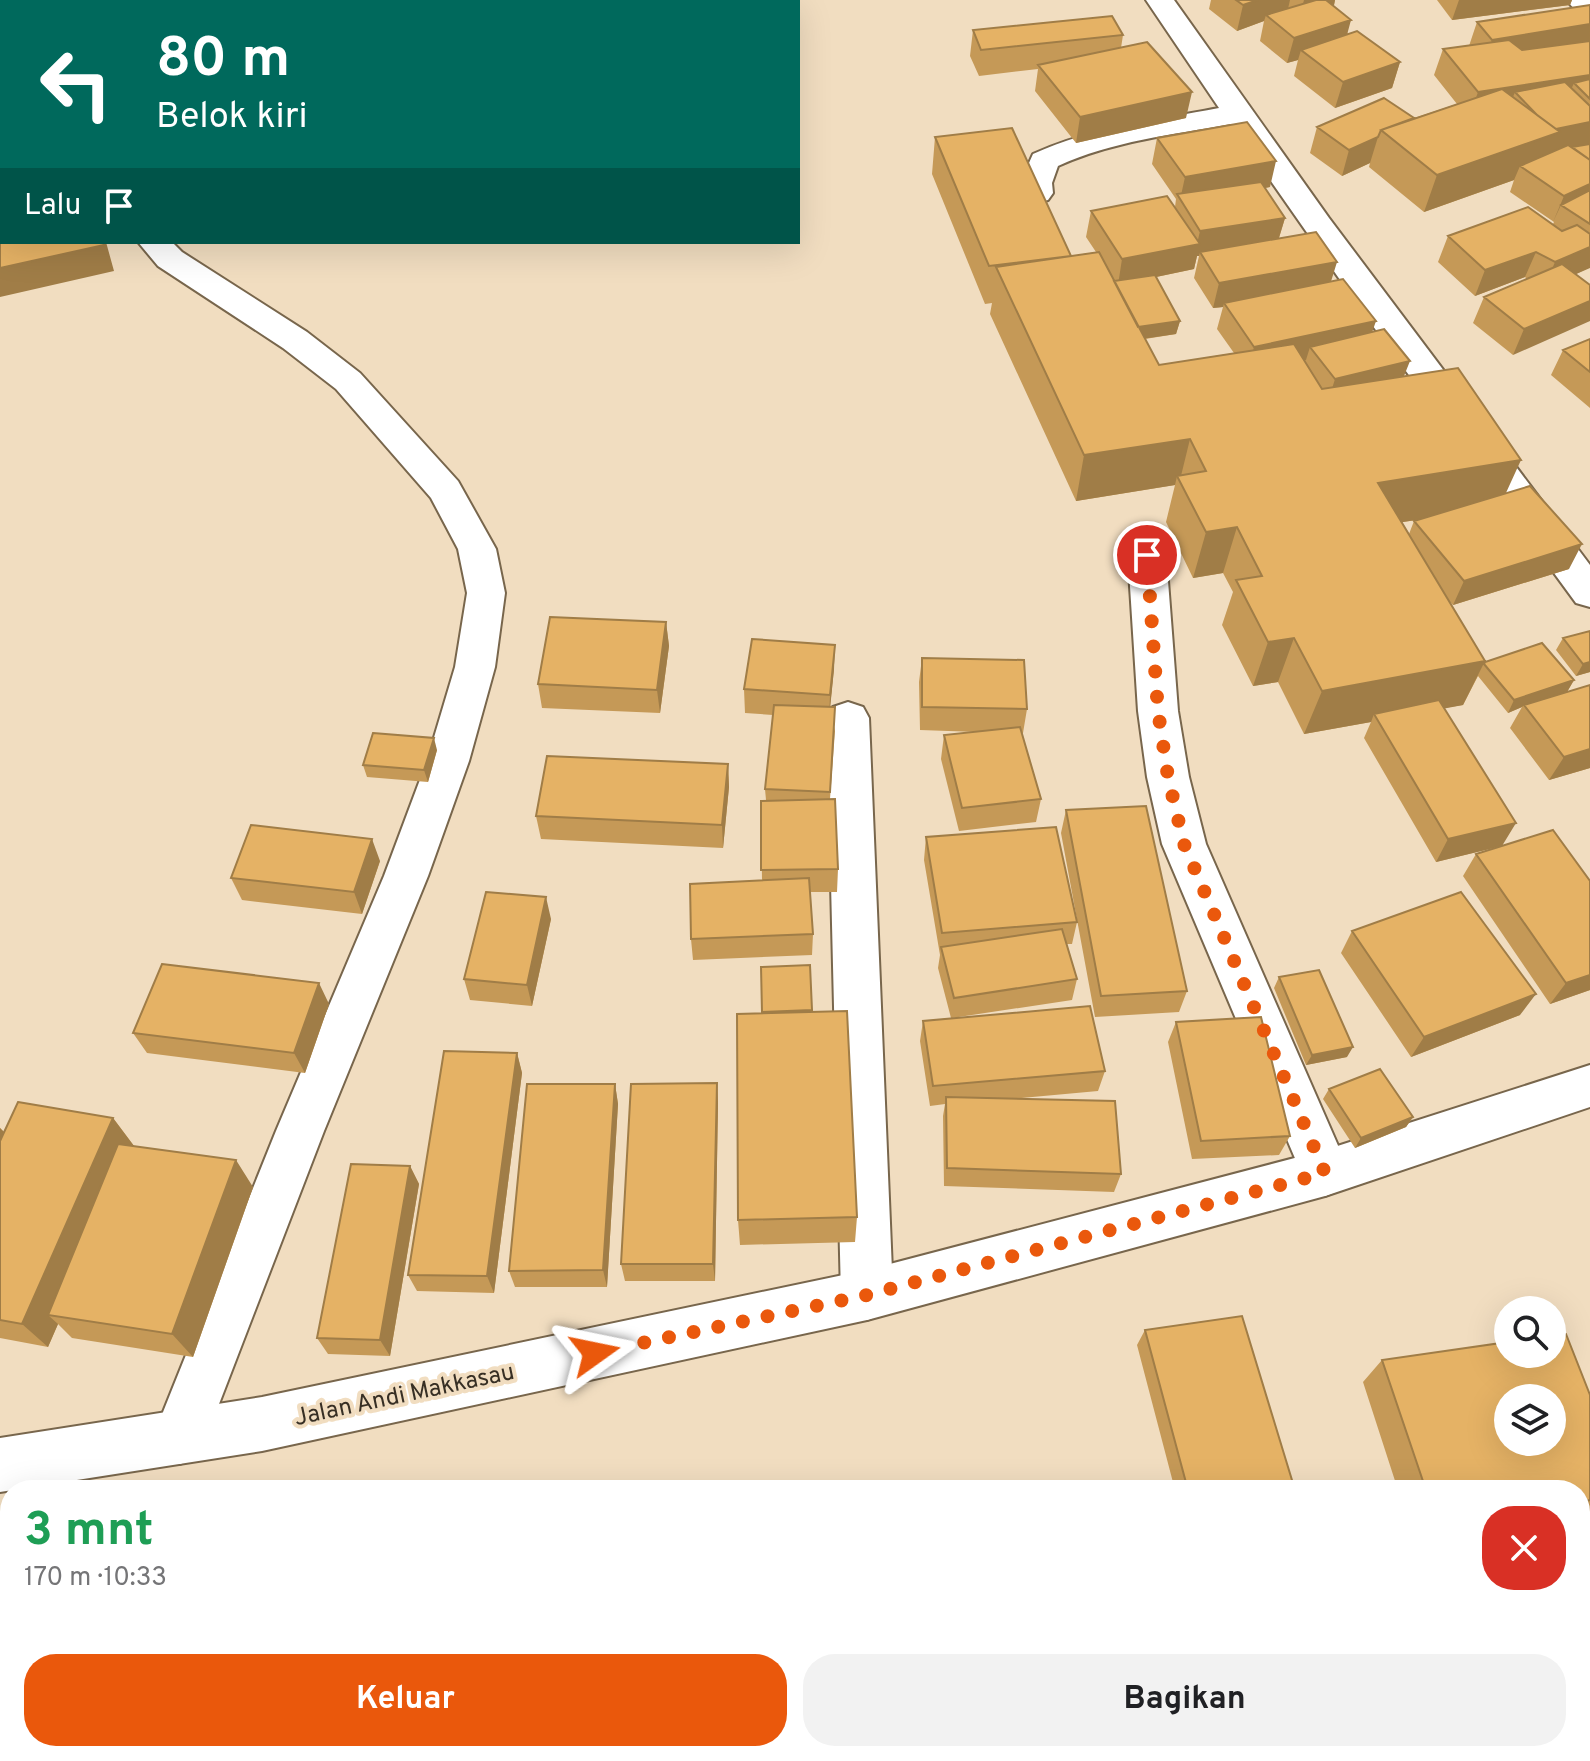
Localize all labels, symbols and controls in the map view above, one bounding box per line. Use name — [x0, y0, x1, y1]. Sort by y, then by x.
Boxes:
text: 80 m — [156, 26, 290, 96]
icon: left — [24, 32, 128, 136]
text: Belok kiri — [156, 95, 308, 141]
icon: arrive — [97, 184, 141, 228]
text: Lalu — [24, 188, 81, 225]
pin — [1113, 521, 1181, 589]
icon: arrive — [1125, 533, 1169, 577]
map controls — [1494, 1296, 1566, 1456]
button: search — [1494, 1296, 1566, 1368]
position arrow — [553, 1311, 637, 1395]
street label: Jalan Andi Makkasau — [292, 1358, 517, 1434]
button: layers — [1494, 1384, 1566, 1456]
text: 3 mnt — [24, 1502, 154, 1562]
button: close — [1482, 1506, 1566, 1590]
text: 170 m · 10:33 — [24, 1562, 167, 1595]
button: Keluar — [24, 1654, 787, 1746]
button: Bagikan — [803, 1654, 1566, 1746]

